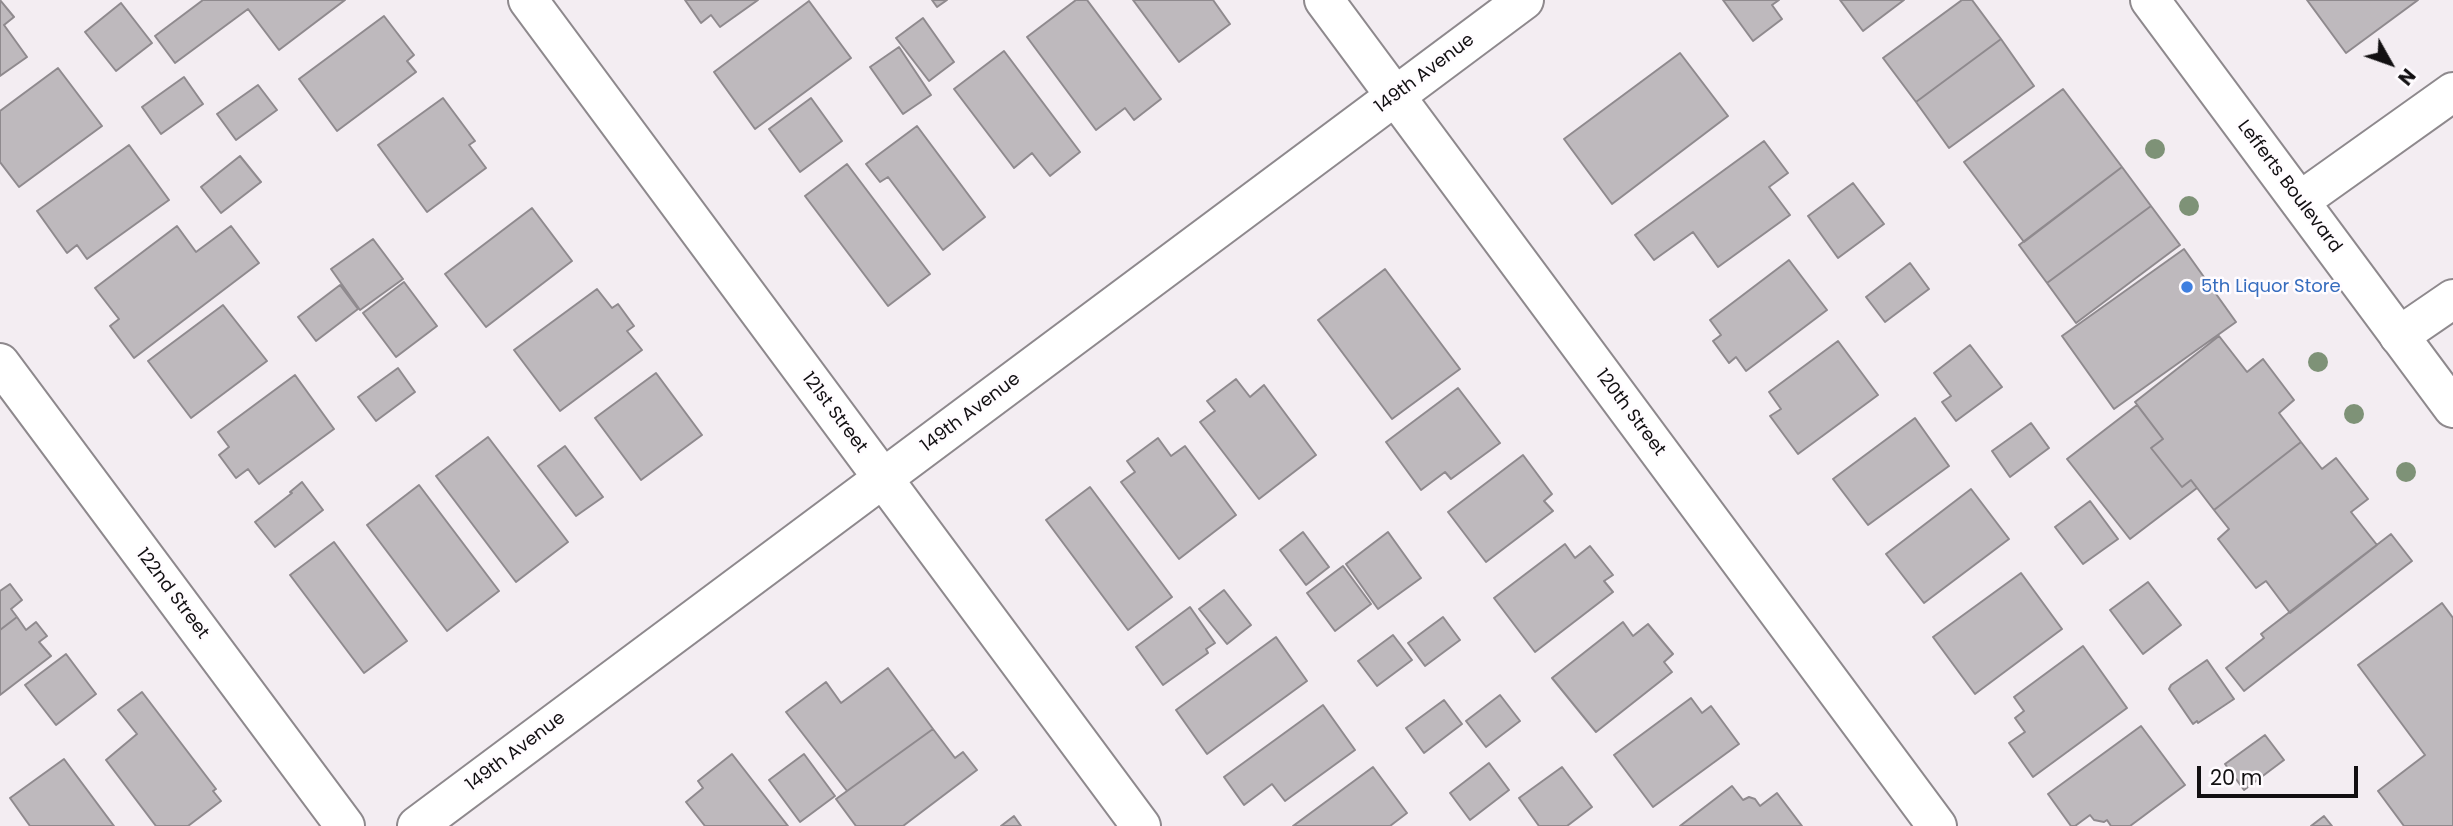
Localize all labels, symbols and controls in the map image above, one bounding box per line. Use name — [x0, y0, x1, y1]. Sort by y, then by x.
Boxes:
north arrow — [2355, 28, 2425, 98]
street label: 149th Avenue — [1371, 30, 1479, 118]
text: N — [2392, 63, 2421, 91]
street label: Lefferts Boulevard — [2232, 117, 2346, 257]
place label: 5th Liquor Store — [2201, 276, 2341, 298]
marker: 5th Liquor Store — [2179, 279, 2195, 295]
street label: 120th Street — [1590, 365, 1670, 461]
street label: 121st Street — [797, 368, 871, 458]
street label: 149th Avenue — [917, 369, 1025, 457]
street label: 122nd Street — [131, 545, 213, 643]
street label: 149th Avenue — [462, 708, 570, 796]
scale bar — [2201, 752, 2362, 796]
text: 20 m — [2210, 763, 2263, 792]

